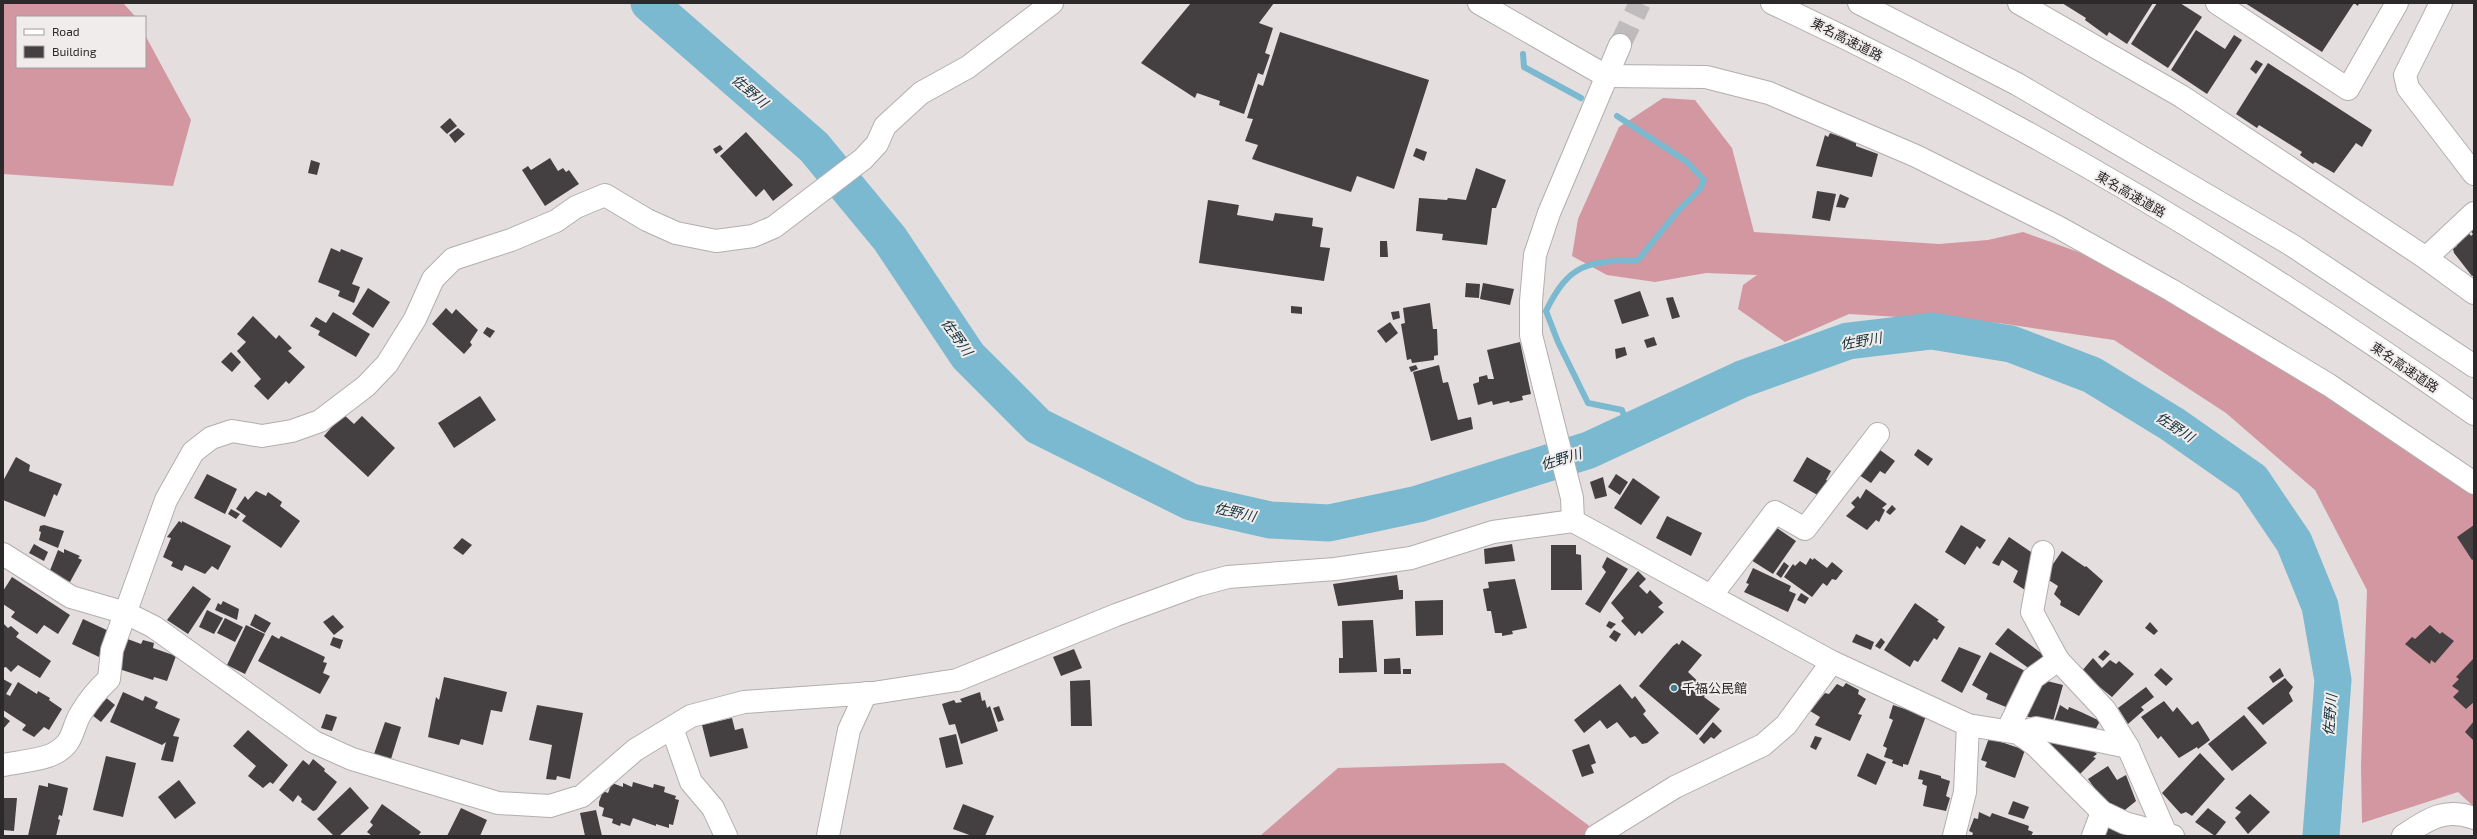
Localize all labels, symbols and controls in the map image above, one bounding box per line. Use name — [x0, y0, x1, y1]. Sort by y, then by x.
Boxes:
street label: 東名高速道路 — [1809, 14, 1885, 64]
legend — [16, 16, 146, 68]
text: Road — [52, 24, 80, 38]
text: Building — [52, 44, 97, 58]
water label: 佐野川 — [729, 70, 773, 112]
street label: 東名高速道路 — [2093, 168, 2169, 220]
water label: 佐野川 — [938, 315, 978, 360]
water label: 佐野川 — [1839, 328, 1885, 353]
street label: 東名高速道路 — [2368, 339, 2442, 395]
water label: 佐野川 — [2153, 408, 2199, 446]
water label: 佐野川 — [1538, 444, 1585, 473]
water label: 佐野川 — [1213, 499, 1259, 525]
place label: 千福公民館 — [1682, 680, 1747, 696]
marker: 千福公民館 — [1669, 683, 1679, 693]
water label: 佐野川 — [2319, 691, 2340, 737]

